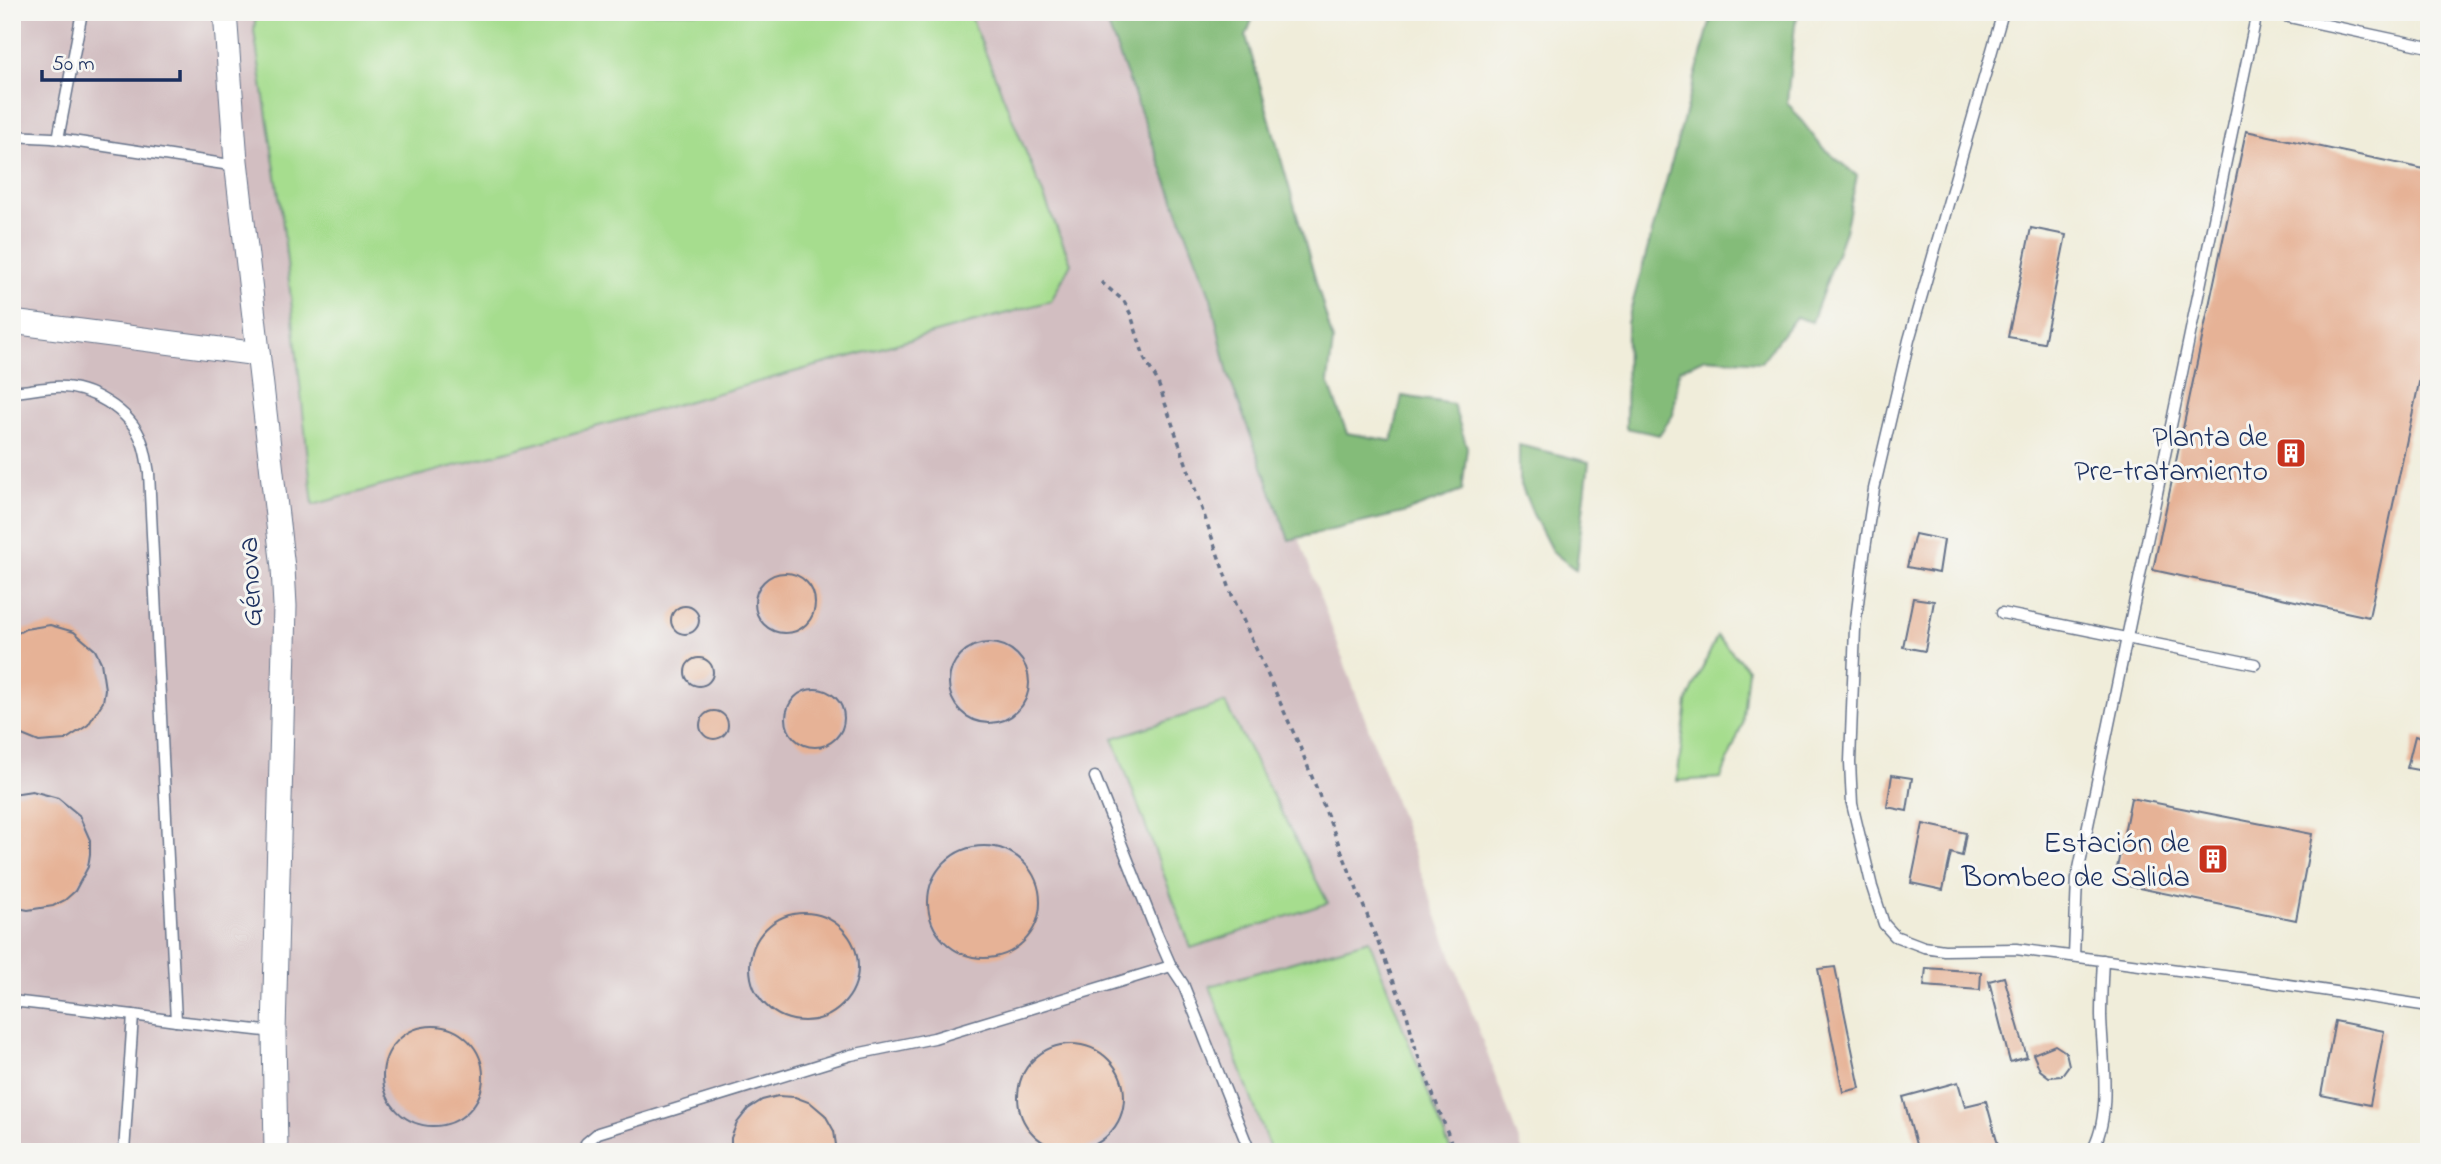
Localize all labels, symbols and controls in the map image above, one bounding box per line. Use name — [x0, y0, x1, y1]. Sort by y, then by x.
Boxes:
scale bar — [42, 38, 180, 82]
text: 50 m — [52, 50, 95, 80]
place label: Planta de Pre-tratamiento — [2074, 417, 2269, 495]
building icon: Planta de Pre-tratamiento — [2274, 436, 2308, 470]
street label: Génova — [228, 536, 276, 628]
place label: Estación de Bombeo de Salida — [1961, 823, 2191, 901]
building icon: Estación de Bombeo de Salida — [2196, 842, 2230, 876]

